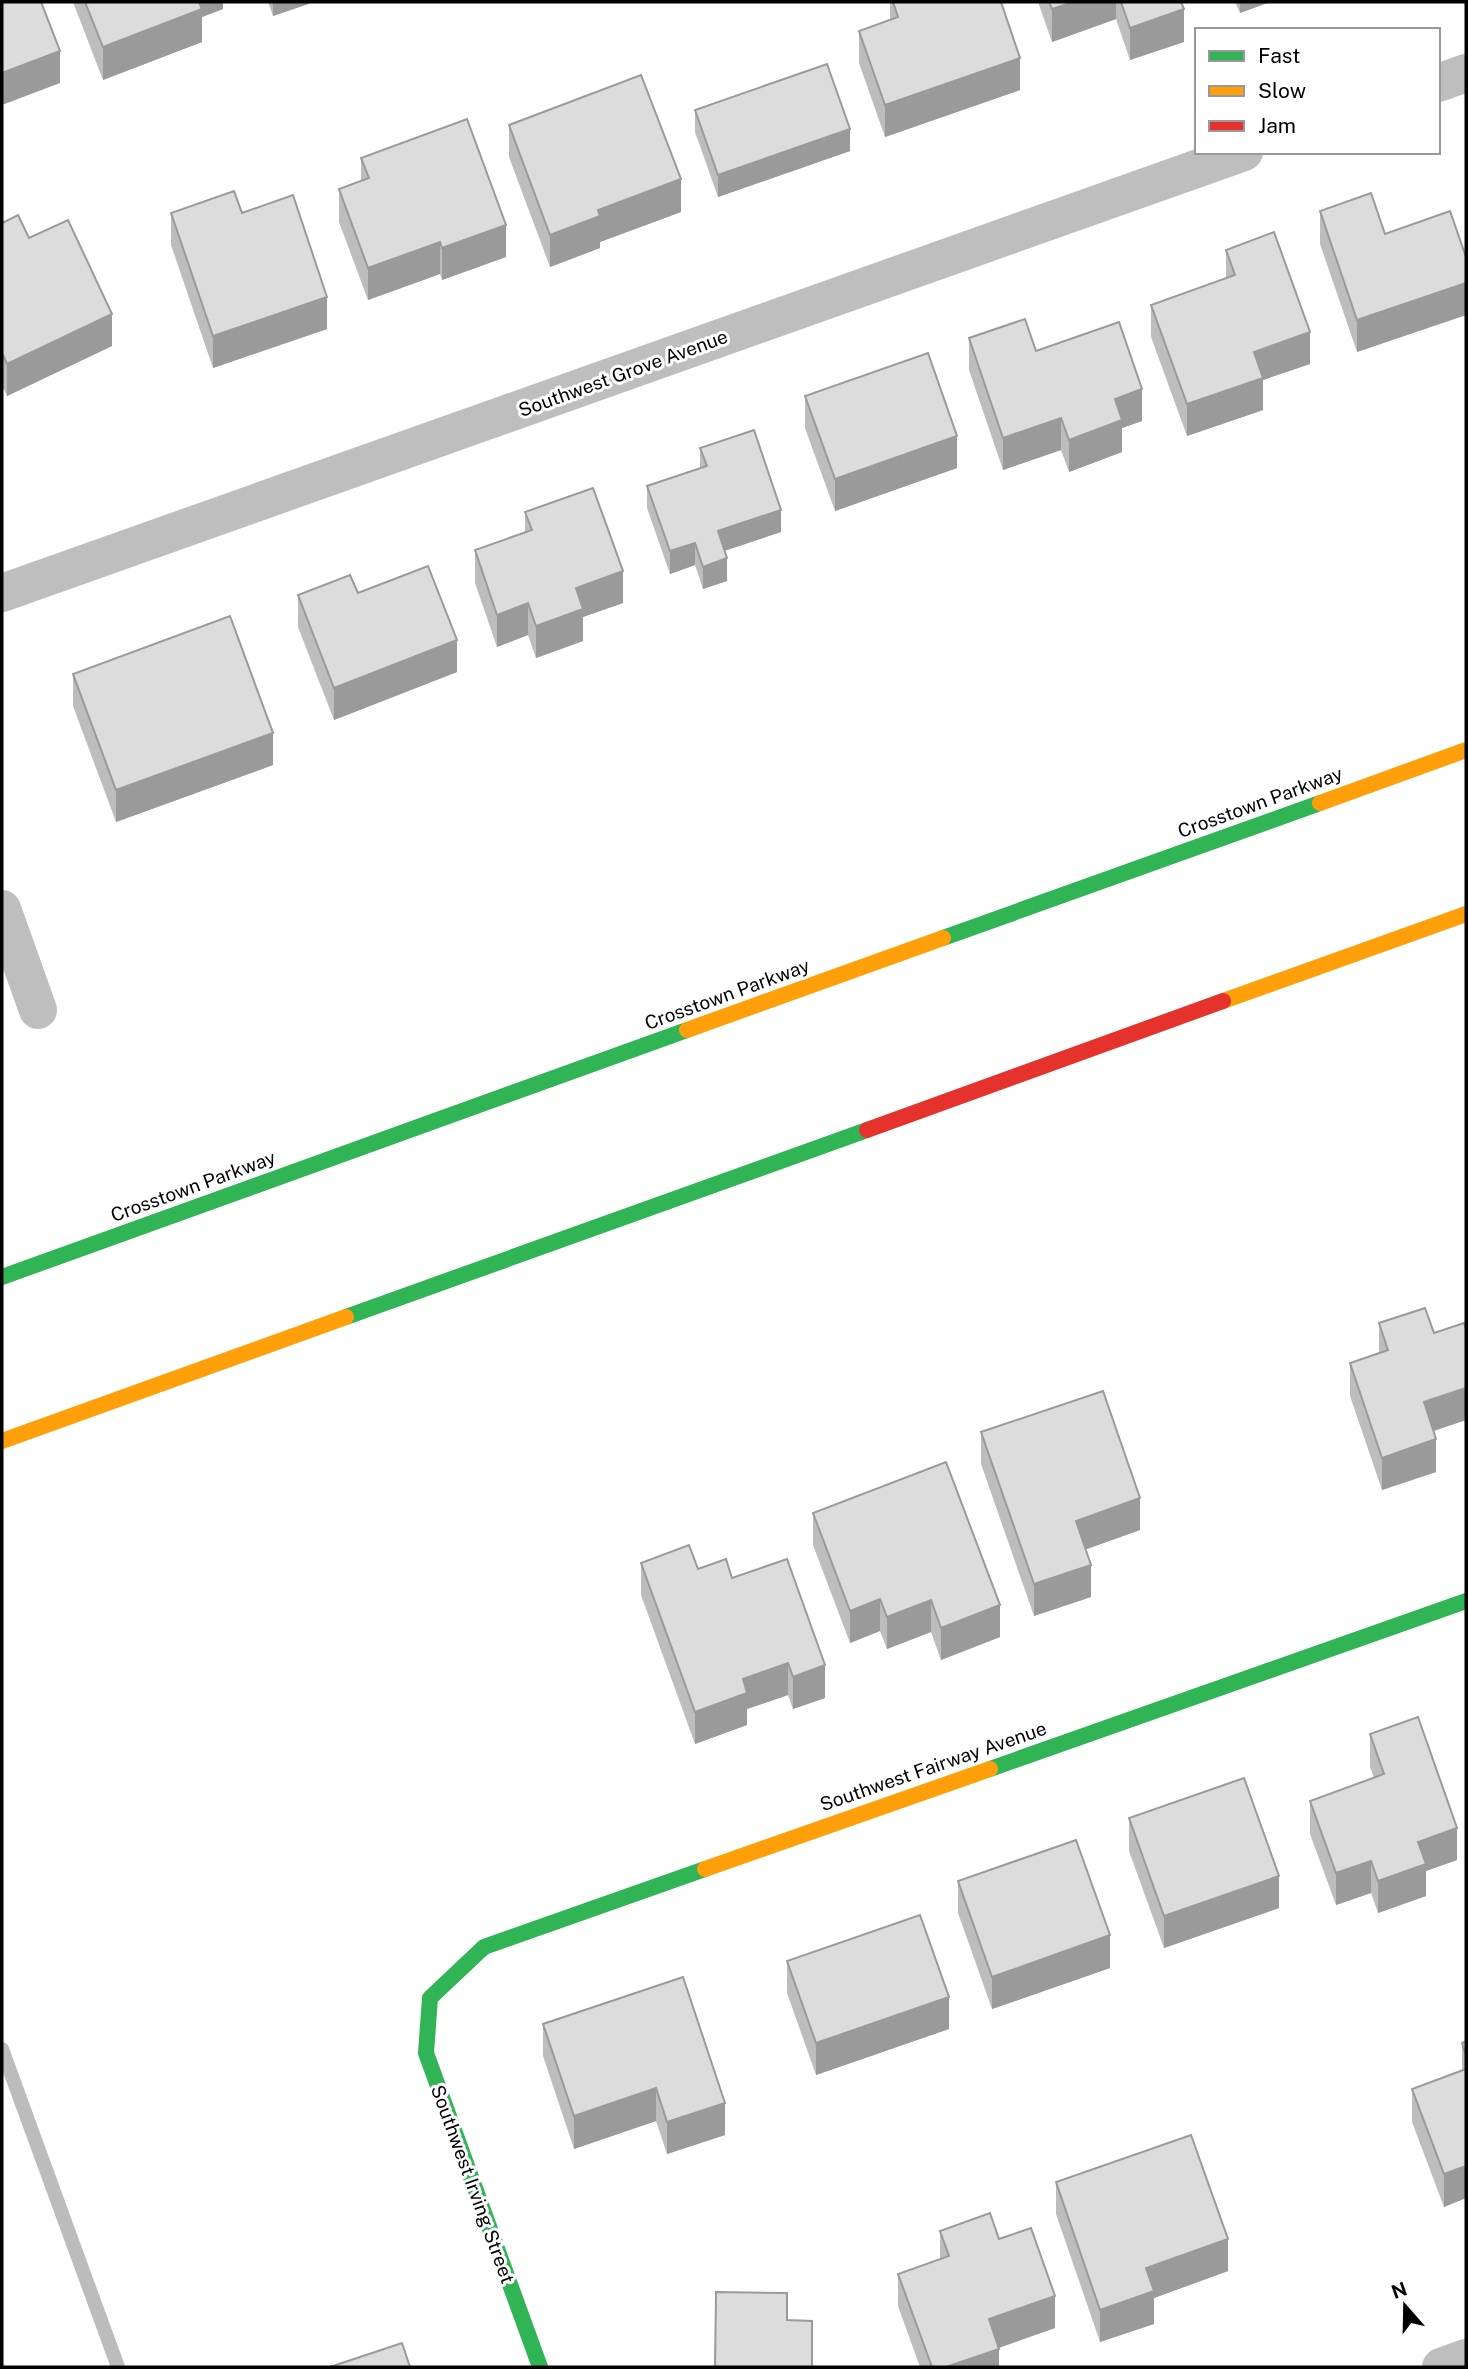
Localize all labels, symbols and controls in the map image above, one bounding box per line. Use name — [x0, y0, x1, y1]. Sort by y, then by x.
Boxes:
legend — [1195, 28, 1440, 154]
text: Fast — [1258, 43, 1300, 68]
text: Slow — [1258, 78, 1306, 103]
text: Jam — [1258, 113, 1296, 138]
street label: Southwest Grove Avenue — [515, 325, 731, 421]
street label: Crosstown Parkway — [1175, 762, 1345, 842]
street label: Crosstown Parkway — [642, 954, 812, 1034]
street label: Crosstown Parkway — [108, 1146, 278, 1226]
street label: Southwest Fairway Avenue — [817, 1717, 1049, 1815]
street label: Southwest Irving Street — [427, 2082, 519, 2286]
north arrow — [1370, 2271, 1440, 2341]
text: N — [1388, 2277, 1410, 2303]

